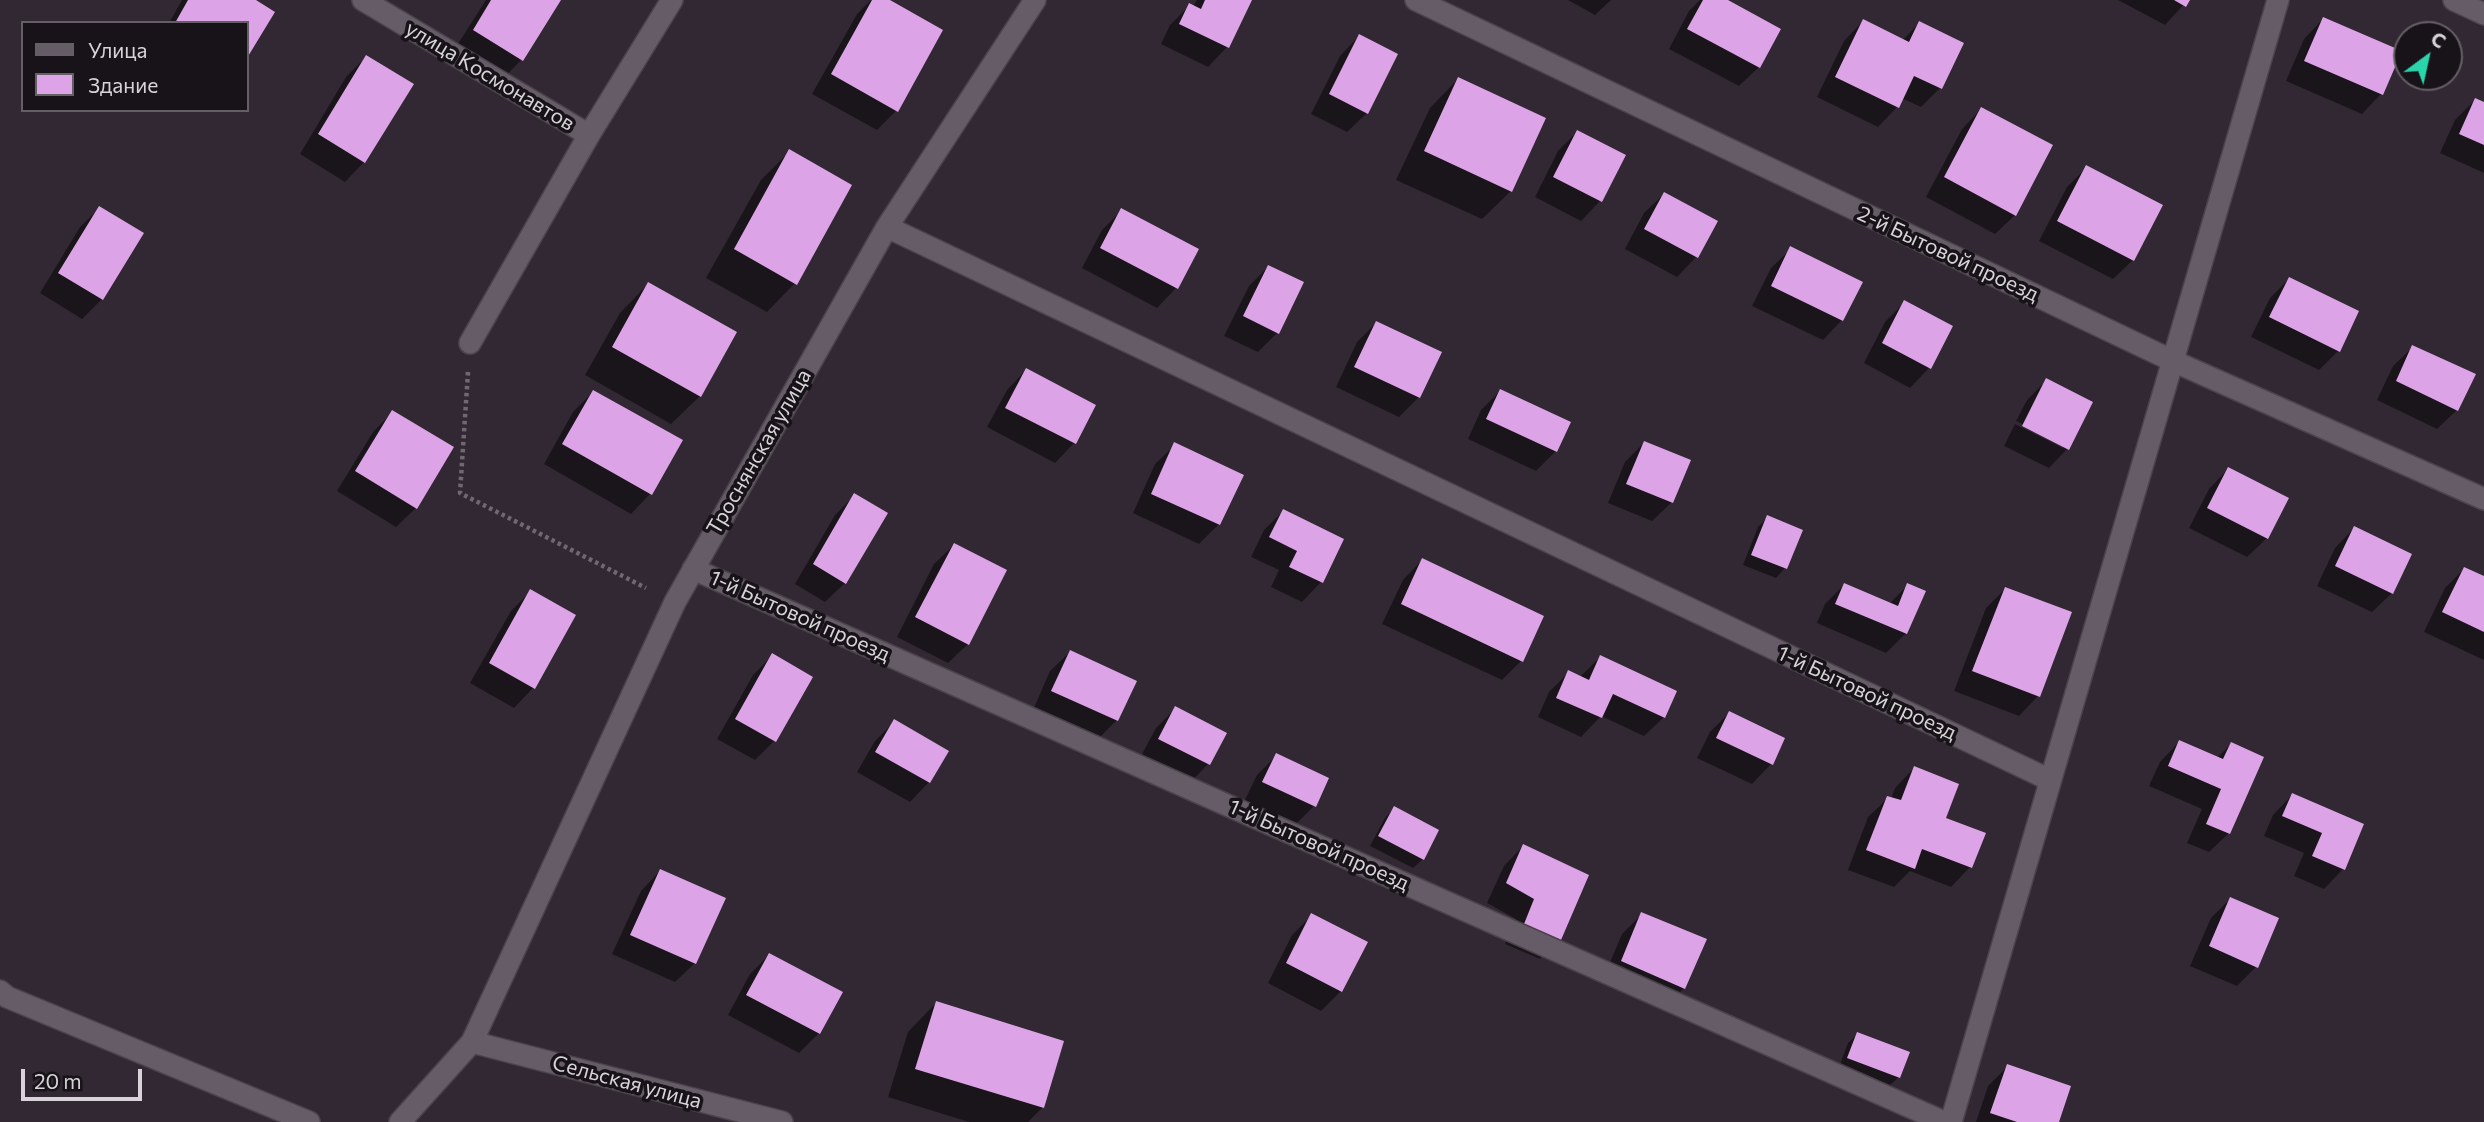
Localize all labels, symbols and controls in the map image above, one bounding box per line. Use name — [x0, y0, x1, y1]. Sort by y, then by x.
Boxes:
street label: улица Космонавтов — [401, 16, 579, 136]
legend — [21, 21, 248, 112]
north arrow — [2393, 21, 2463, 91]
text: С — [2427, 26, 2450, 53]
text: Улица — [88, 37, 147, 62]
text: Здание — [88, 72, 158, 97]
street label: 2-й Бытовой проезд — [1853, 201, 2043, 307]
street label: Троснянская улица — [701, 365, 817, 539]
street label: 1-й Бытовой проезд — [706, 565, 894, 667]
street label: 1-й Бытовой проезд — [1773, 640, 1961, 746]
street label: 1-й Бытовой проезд — [1225, 794, 1413, 896]
street label: Сельская улица — [550, 1050, 704, 1114]
scale bar — [24, 1056, 145, 1100]
text: 20 m — [34, 1068, 82, 1093]

